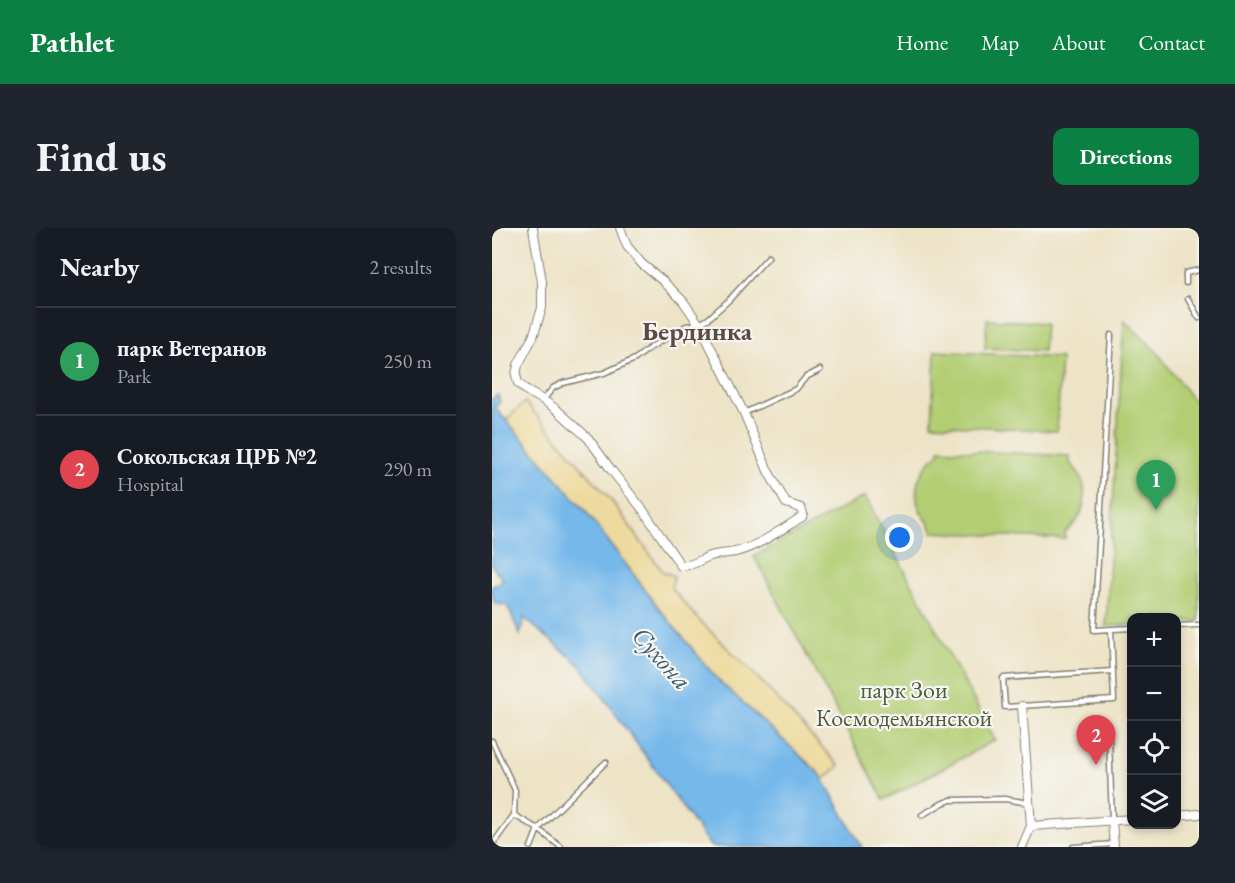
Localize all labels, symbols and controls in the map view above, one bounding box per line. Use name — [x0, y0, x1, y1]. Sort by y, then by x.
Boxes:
text: Pathlet — [30, 24, 114, 60]
text: Home — [896, 29, 948, 56]
text: Map — [981, 29, 1019, 56]
text: About — [1052, 29, 1105, 56]
text: Contact — [1138, 29, 1205, 56]
button: Directions — [1053, 128, 1199, 185]
text: Find us — [36, 129, 167, 184]
text: Nearby — [60, 250, 140, 284]
text: 2 results — [369, 254, 432, 280]
district label: Бердинка — [642, 314, 753, 348]
text: парк Ветеранов — [117, 334, 267, 363]
text: 1 — [74, 348, 85, 374]
text: 250 m — [384, 348, 432, 374]
text: Park — [117, 363, 151, 389]
text: Сокольская ЦРБ №2 — [117, 442, 317, 471]
text: 2 — [74, 456, 85, 482]
text: 290 m — [384, 456, 432, 482]
pin: 1 — [1136, 460, 1176, 510]
text: Hospital — [117, 471, 184, 497]
your location — [885, 523, 914, 552]
map controls — [1127, 613, 1181, 829]
button: + — [1127, 613, 1181, 667]
water label: Сухона — [625, 619, 699, 697]
button: − — [1127, 667, 1181, 721]
park label: парк Зои Космодемьянской — [816, 674, 993, 733]
pin: 2 — [1076, 716, 1116, 765]
button: locate — [1127, 721, 1181, 775]
button: layers — [1127, 775, 1181, 829]

